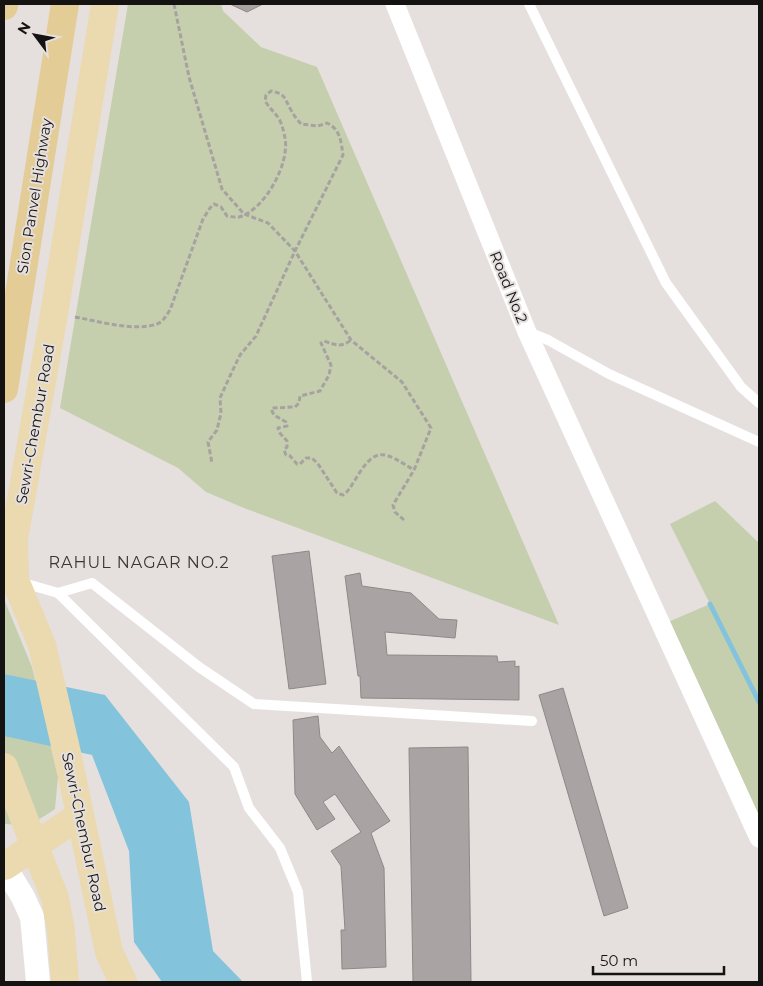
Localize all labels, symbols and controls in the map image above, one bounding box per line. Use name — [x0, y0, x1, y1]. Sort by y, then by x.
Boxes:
north arrow — [10, 10, 60, 60]
text: N — [13, 19, 35, 38]
street label: Sion Panvel Highway — [12, 116, 56, 275]
street label: Road No.2 — [486, 248, 532, 326]
street label: Sewri-Chembur Road — [12, 342, 58, 506]
district label: RAHUL NAGAR NO.2 — [48, 553, 230, 572]
street label: Sewri-Chembur Road — [58, 751, 110, 913]
scale bar — [593, 944, 724, 976]
text: 50 m — [600, 951, 638, 970]

